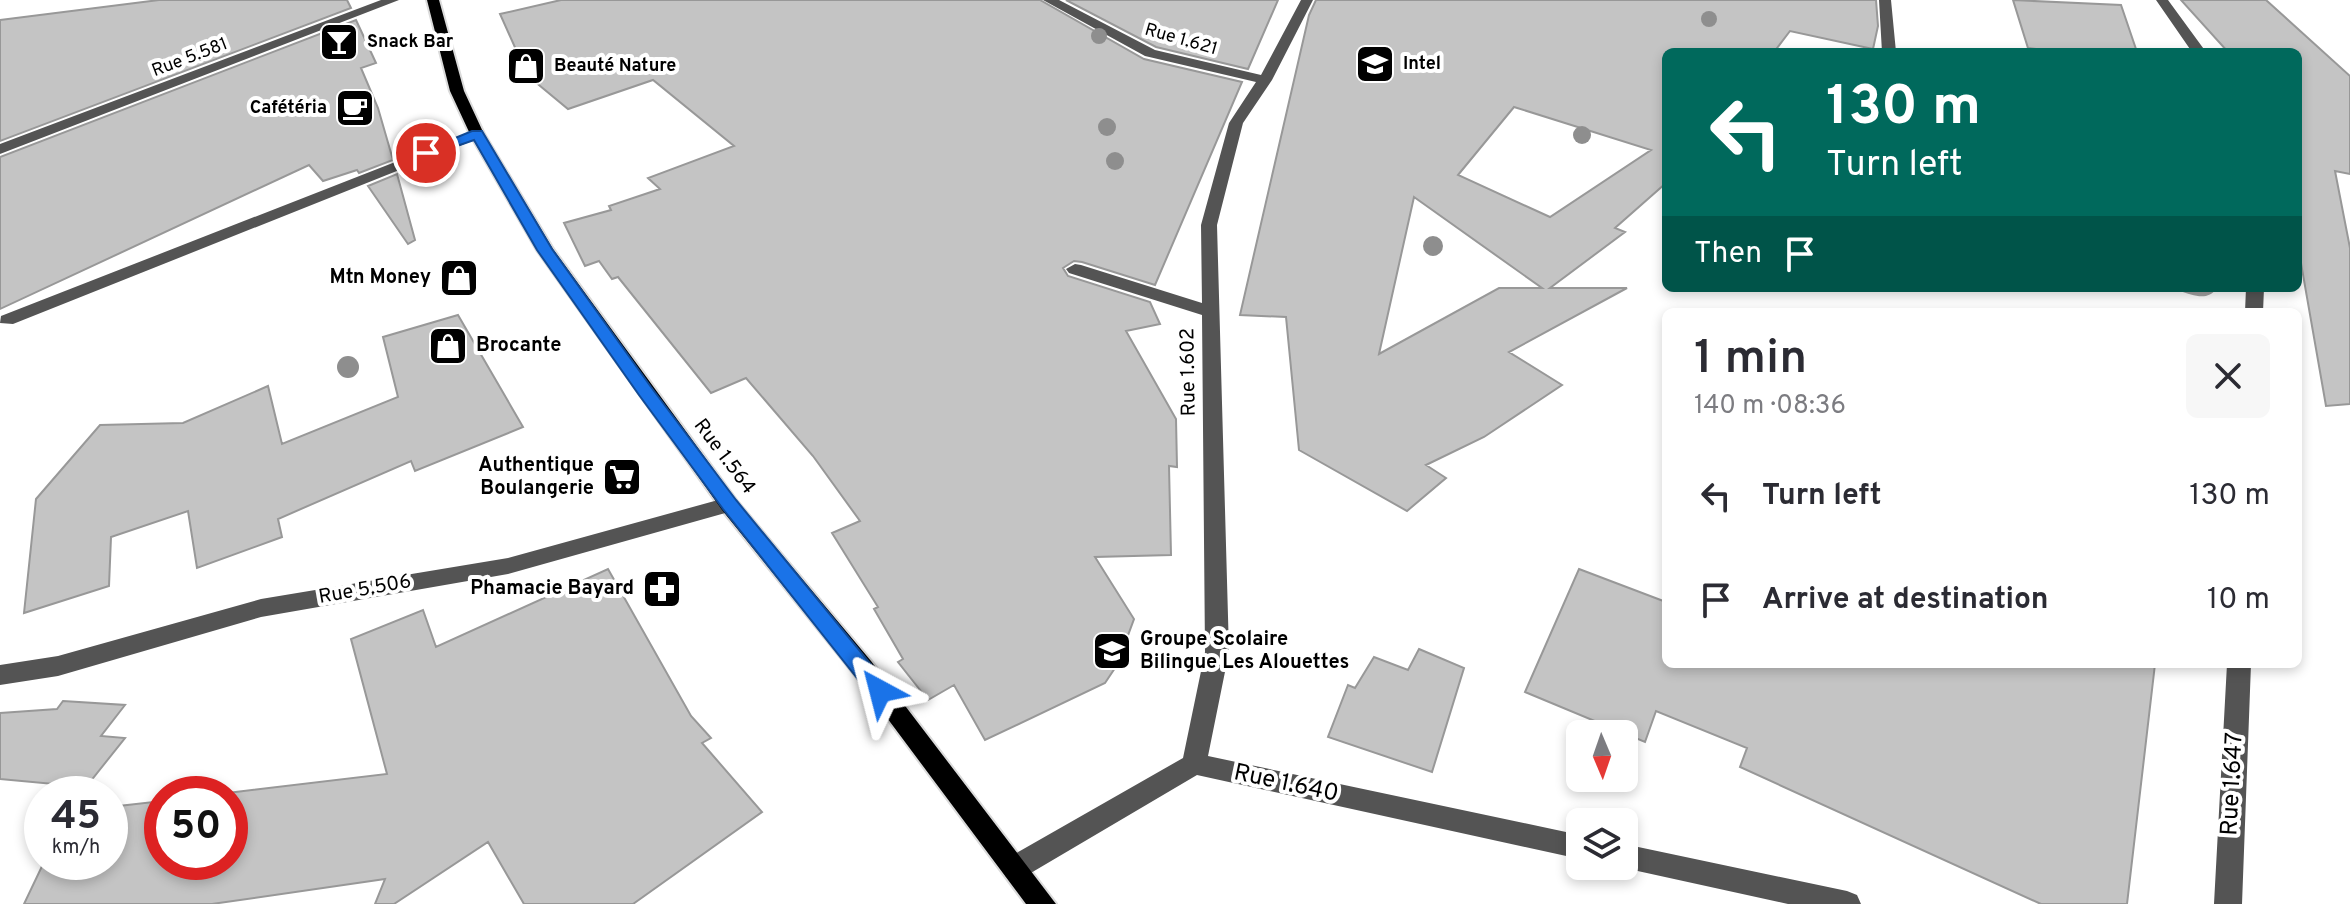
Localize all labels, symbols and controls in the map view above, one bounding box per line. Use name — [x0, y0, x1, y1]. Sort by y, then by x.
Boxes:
street label: Rue 1.621 — [1142, 19, 1220, 61]
bar icon: Snack Bar — [318, 21, 360, 63]
place label: Snack Bar — [367, 31, 454, 54]
street label: Rue 5.581 — [149, 33, 231, 83]
school or university icon: Intel — [1354, 43, 1396, 85]
shop icon: Beauté Nature — [505, 45, 547, 87]
place label: Intel — [1403, 53, 1441, 76]
place label: Beauté Nature — [554, 55, 676, 78]
text: 130 m — [1826, 74, 1981, 144]
icon: left — [1694, 80, 1798, 184]
cafe icon: Cafétéria — [334, 87, 376, 129]
place label: Cafétéria — [250, 97, 327, 120]
pin — [392, 119, 460, 187]
icon: arrive — [404, 131, 448, 175]
text: Turn left — [1826, 143, 1963, 189]
icon: arrive — [1778, 232, 1822, 276]
text: Then — [1694, 236, 1762, 273]
shop icon: Mtn Money — [438, 257, 480, 299]
place label: Mtn Money — [330, 265, 431, 291]
shop icon: Brocante — [427, 325, 469, 367]
street label: Rue 1.602 — [1175, 328, 1203, 416]
text: 1 min — [1694, 330, 1807, 390]
place label: Brocante — [476, 333, 561, 359]
button: close — [2186, 334, 2270, 418]
text: 140 m · 08:36 — [1694, 390, 1846, 423]
street label: Rue 1.564 — [687, 414, 761, 500]
place label: Authentique Boulangerie — [478, 453, 594, 502]
supermarket icon: Authentique Boulangerie — [601, 456, 643, 498]
icon: left — [1694, 474, 1738, 518]
text: Turn left — [1762, 478, 1882, 515]
text: 130 m — [2189, 478, 2270, 515]
pharmacy icon: Phamacie Bayard — [641, 568, 683, 610]
street label: Rue 5.506 — [317, 569, 413, 611]
place label: Phamacie Bayard — [470, 576, 634, 602]
icon: arrive — [1694, 578, 1738, 622]
text: Arrive at destination — [1762, 582, 2048, 619]
text: 10 m — [2207, 582, 2270, 619]
place label: Groupe Scolaire Bilingue Les Alouettes — [1140, 627, 1349, 676]
school or university icon: Groupe Scolaire Bilingue Les Alouettes — [1091, 630, 1133, 672]
position arrow — [838, 649, 922, 733]
north arrow — [1566, 720, 1638, 792]
map controls — [1566, 720, 1638, 880]
street label: Rue 1.647 — [2215, 732, 2251, 836]
street label: Rue 1.640 — [1231, 758, 1341, 810]
speed limit sign: 50 — [144, 776, 248, 880]
text: 45 — [51, 793, 101, 843]
button: layers — [1566, 808, 1638, 880]
text: km/h — [52, 835, 100, 861]

